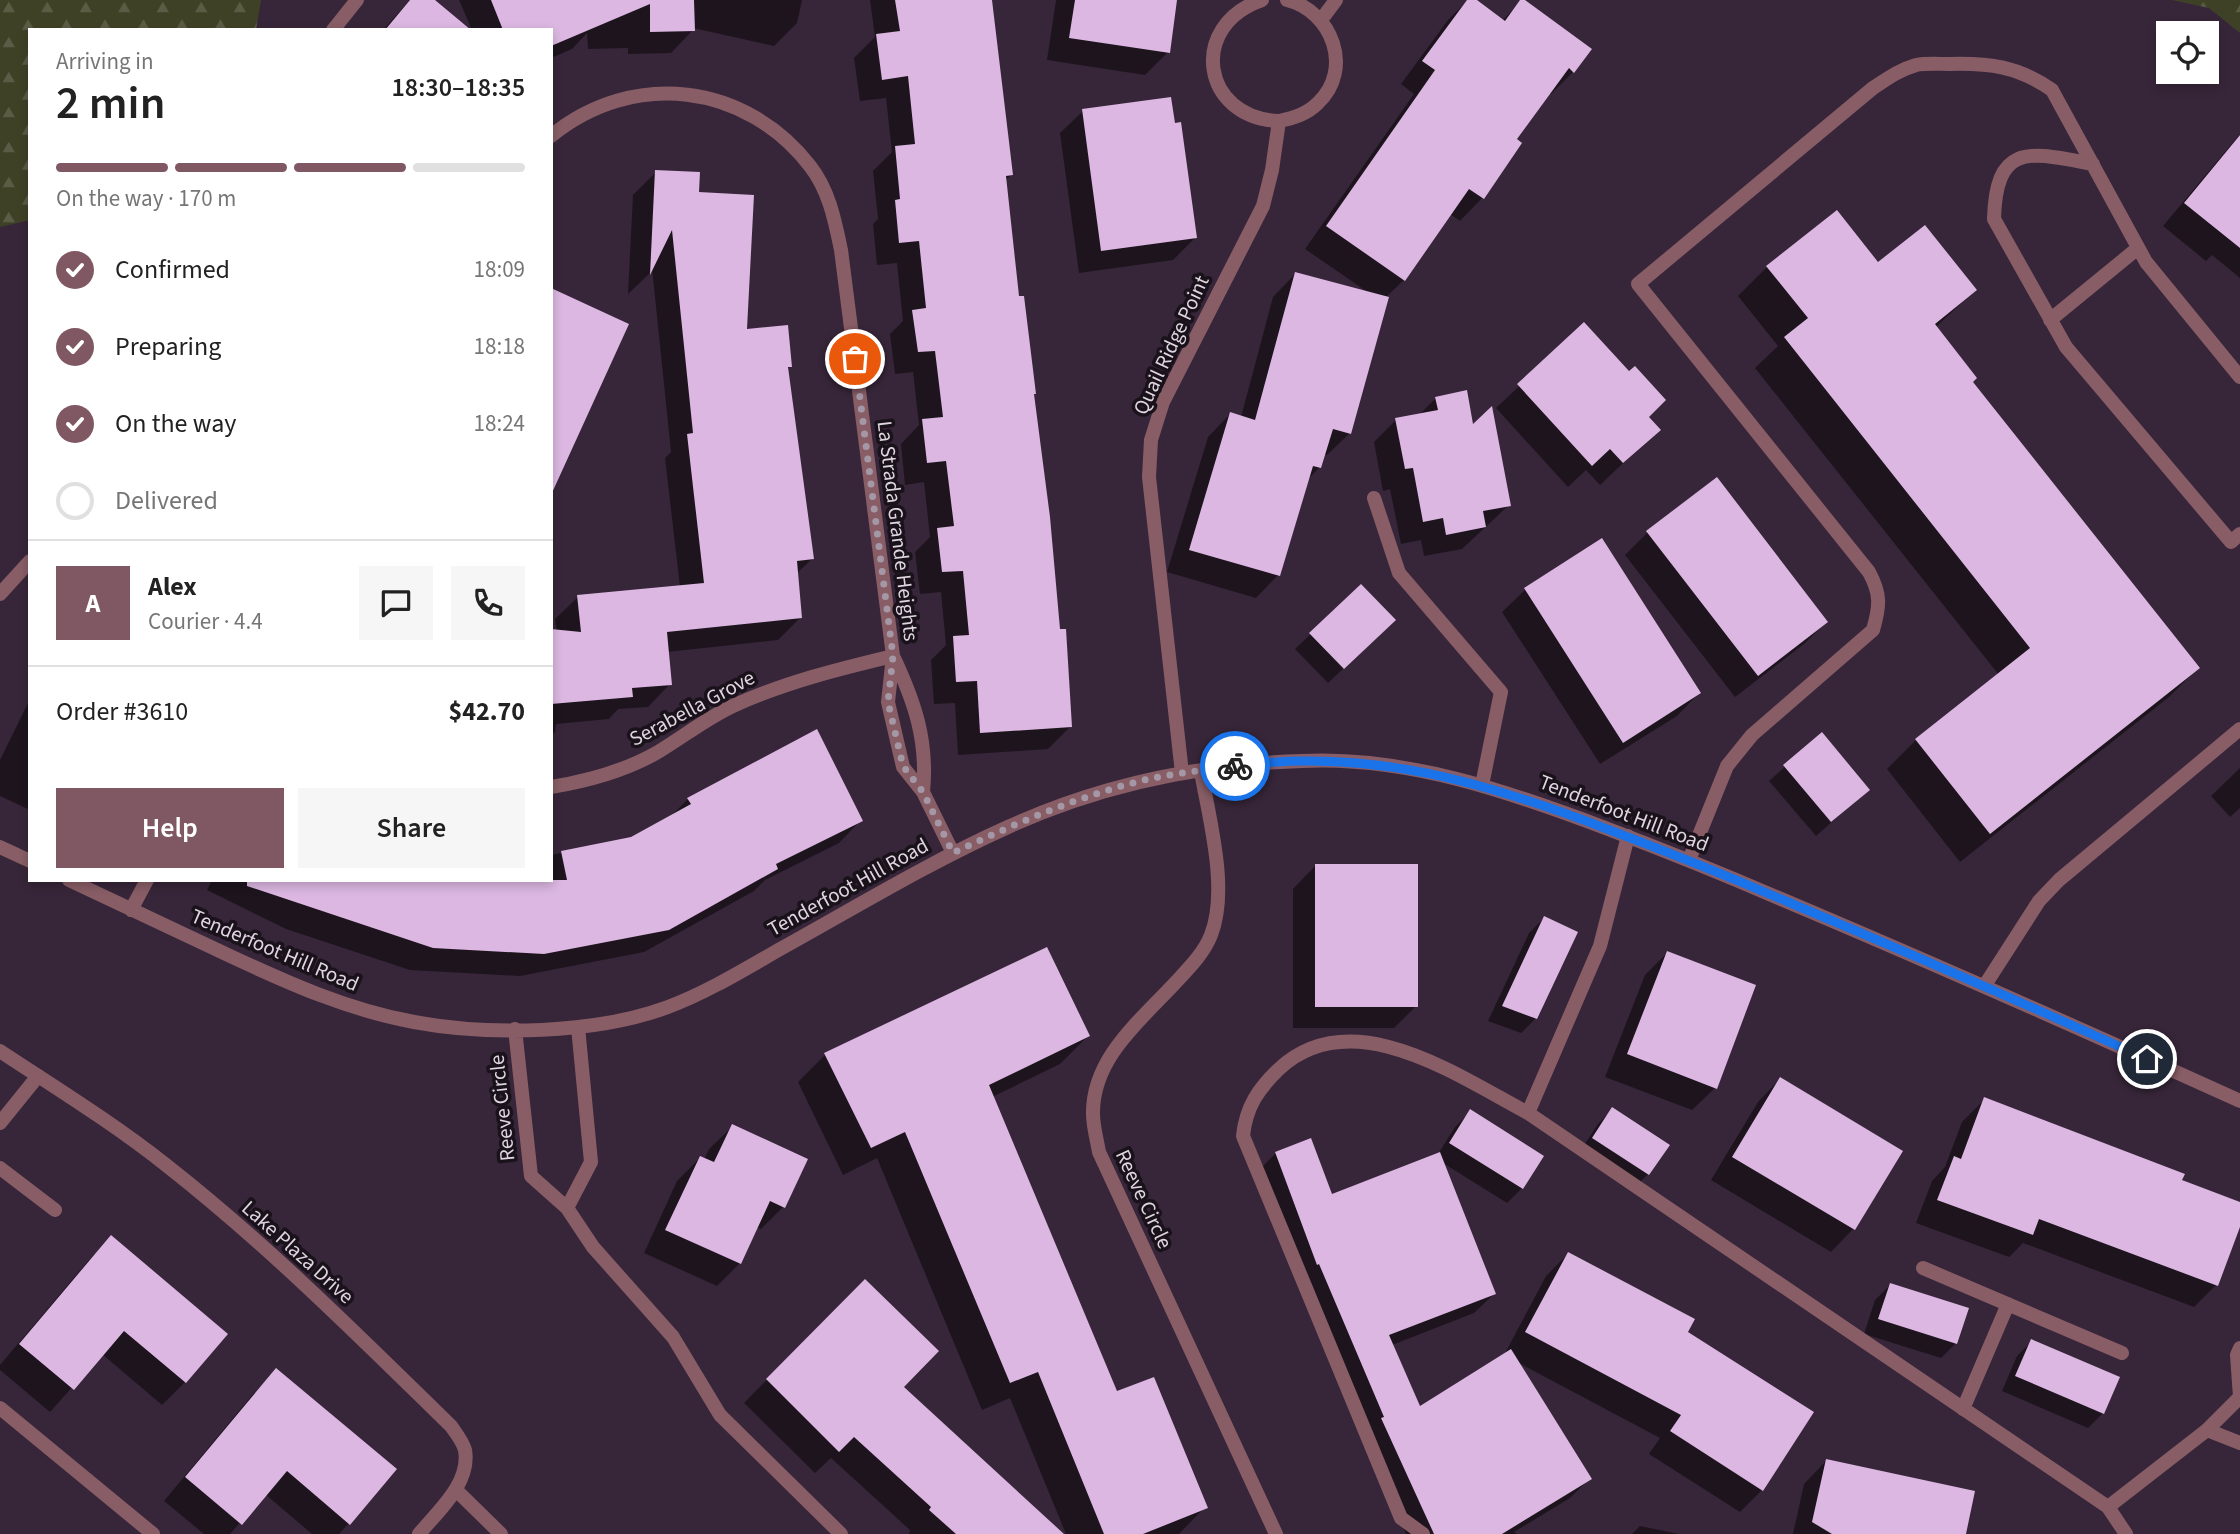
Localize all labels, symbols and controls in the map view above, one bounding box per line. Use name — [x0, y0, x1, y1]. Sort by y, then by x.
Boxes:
map controls — [2156, 21, 2219, 84]
button: locate — [2156, 21, 2219, 84]
text: Arriving in — [56, 45, 154, 78]
text: 18:30–18:35 — [392, 69, 525, 106]
text: 2 min — [56, 71, 165, 136]
text: On the way · 170 m — [56, 182, 236, 215]
icon: check — [56, 251, 94, 289]
text: Confirmed — [115, 251, 230, 288]
text: 18:09 — [474, 253, 525, 286]
street label: Quail Ridge Point — [1126, 270, 1216, 420]
icon: check — [56, 328, 94, 366]
text: Preparing — [115, 328, 221, 365]
pin — [825, 329, 885, 389]
text: 18:18 — [474, 330, 525, 363]
icon: bag — [836, 340, 874, 378]
icon: check — [56, 405, 94, 443]
text: On the way — [115, 405, 236, 442]
text: 18:24 — [474, 407, 525, 440]
street label: La Strada Grande Heights — [870, 419, 926, 643]
text: Delivered — [115, 482, 218, 519]
button: chat — [359, 566, 433, 640]
button: phone — [451, 566, 525, 640]
text: Alex — [148, 568, 197, 605]
text: A — [86, 585, 100, 622]
text: Courier · 4.4 — [148, 605, 263, 638]
street label: Serabella Grove — [624, 662, 760, 754]
text: Order #3610 — [56, 693, 188, 730]
text: $42.70 — [449, 693, 525, 730]
courier — [1200, 731, 1270, 801]
icon: bike — [1216, 747, 1254, 785]
street label: Tenderfoot Hill Road — [1535, 767, 1713, 859]
button: Help — [56, 788, 284, 868]
button: Share — [298, 788, 525, 868]
street label: Tenderfoot Hill Road — [762, 830, 934, 944]
street label: Tenderfoot Hill Road — [186, 901, 364, 999]
pin — [2117, 1029, 2177, 1089]
icon: home — [2128, 1040, 2166, 1078]
street label: Reeve Circle — [482, 1053, 522, 1163]
street label: Reeve Circle — [1108, 1144, 1180, 1254]
street label: Lake Plaza Drive — [235, 1193, 361, 1311]

